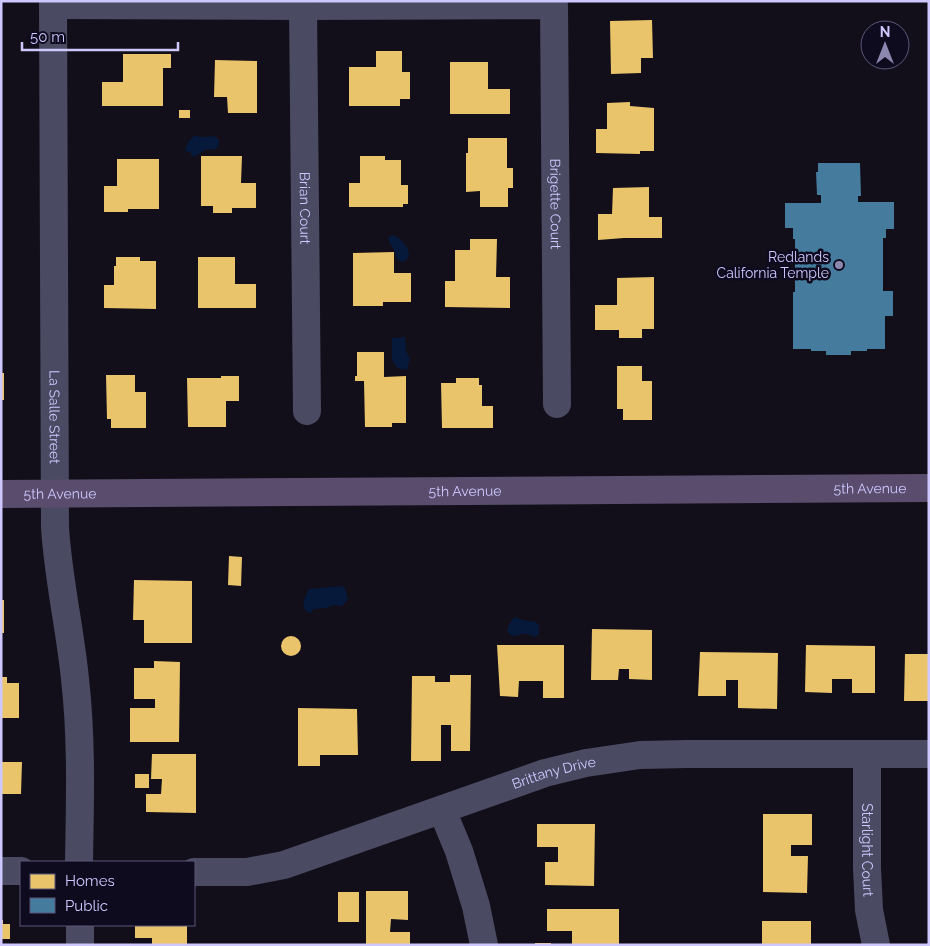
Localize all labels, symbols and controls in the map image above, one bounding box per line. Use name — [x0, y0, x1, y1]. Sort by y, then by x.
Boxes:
scale bar — [22, 20, 179, 52]
north arrow — [860, 20, 910, 70]
text: N — [880, 24, 890, 40]
text: 50 m — [30, 28, 65, 46]
street label: Brigette Court — [547, 158, 564, 250]
street label: Brian Court — [297, 172, 313, 245]
place label: Redlands California Temple — [717, 249, 829, 281]
marker: Redlands California Temple — [833, 259, 845, 271]
street label: La Salle Street — [46, 370, 63, 464]
street label: 5th Avenue — [834, 480, 906, 497]
street label: 5th Avenue — [429, 483, 501, 499]
street label: 5th Avenue — [24, 485, 96, 502]
street label: Brittany Drive — [510, 754, 597, 792]
street label: Starlight Court — [859, 803, 876, 897]
legend — [20, 861, 195, 926]
text: Homes — [65, 872, 115, 890]
text: Public — [65, 897, 108, 915]

